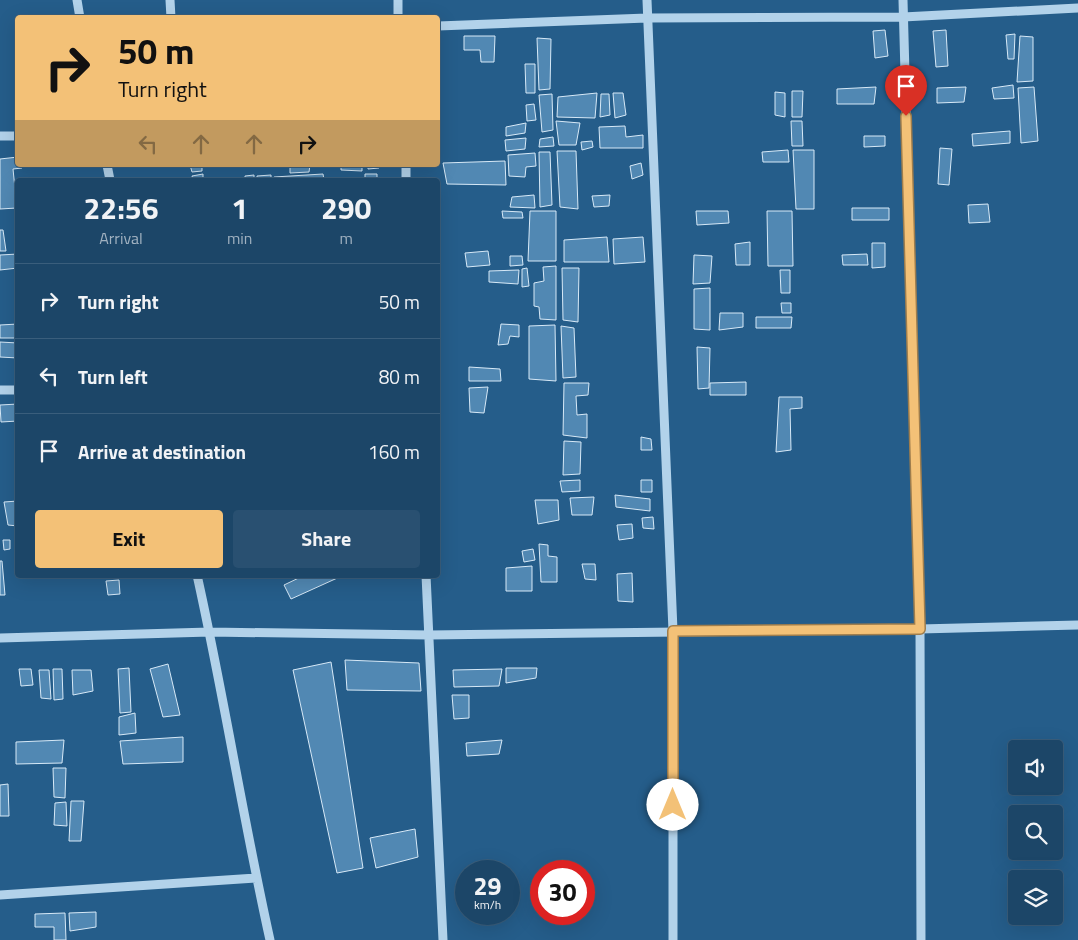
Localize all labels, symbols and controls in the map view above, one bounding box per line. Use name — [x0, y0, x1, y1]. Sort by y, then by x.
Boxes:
text: 50 m — [118, 24, 194, 78]
icon: right — [35, 35, 100, 100]
pin — [885, 65, 927, 116]
text: Turn right — [118, 72, 207, 106]
icon: arrive — [892, 72, 920, 100]
icon: left — [134, 130, 162, 158]
icon: ahead — [187, 130, 215, 158]
icon: ahead — [240, 130, 268, 158]
icon: right — [293, 130, 321, 158]
text: 22:56 — [84, 185, 158, 231]
text: 1 — [231, 185, 248, 231]
text: 290 — [321, 185, 371, 231]
text: Arrival — [99, 226, 143, 250]
text: min — [227, 226, 252, 250]
text: m — [340, 226, 353, 250]
icon: right — [35, 287, 63, 315]
text: Turn right — [78, 287, 159, 316]
text: 50 m — [379, 287, 420, 316]
icon: left — [35, 362, 63, 390]
text: Turn left — [78, 362, 148, 391]
text: 80 m — [379, 362, 420, 391]
icon: arrive — [35, 437, 63, 465]
text: Arrive at destination — [78, 437, 246, 466]
text: 160 m — [368, 437, 420, 466]
button: Exit — [35, 510, 223, 568]
button: Share — [233, 510, 420, 568]
map controls — [1008, 740, 1063, 925]
button: sound — [1008, 740, 1063, 795]
position arrow — [646, 778, 698, 830]
button: search — [1008, 805, 1063, 860]
speed limit sign: 30 — [530, 860, 595, 925]
text: 29 — [473, 867, 502, 905]
button: layers — [1008, 870, 1063, 925]
text: km/h — [474, 895, 501, 914]

